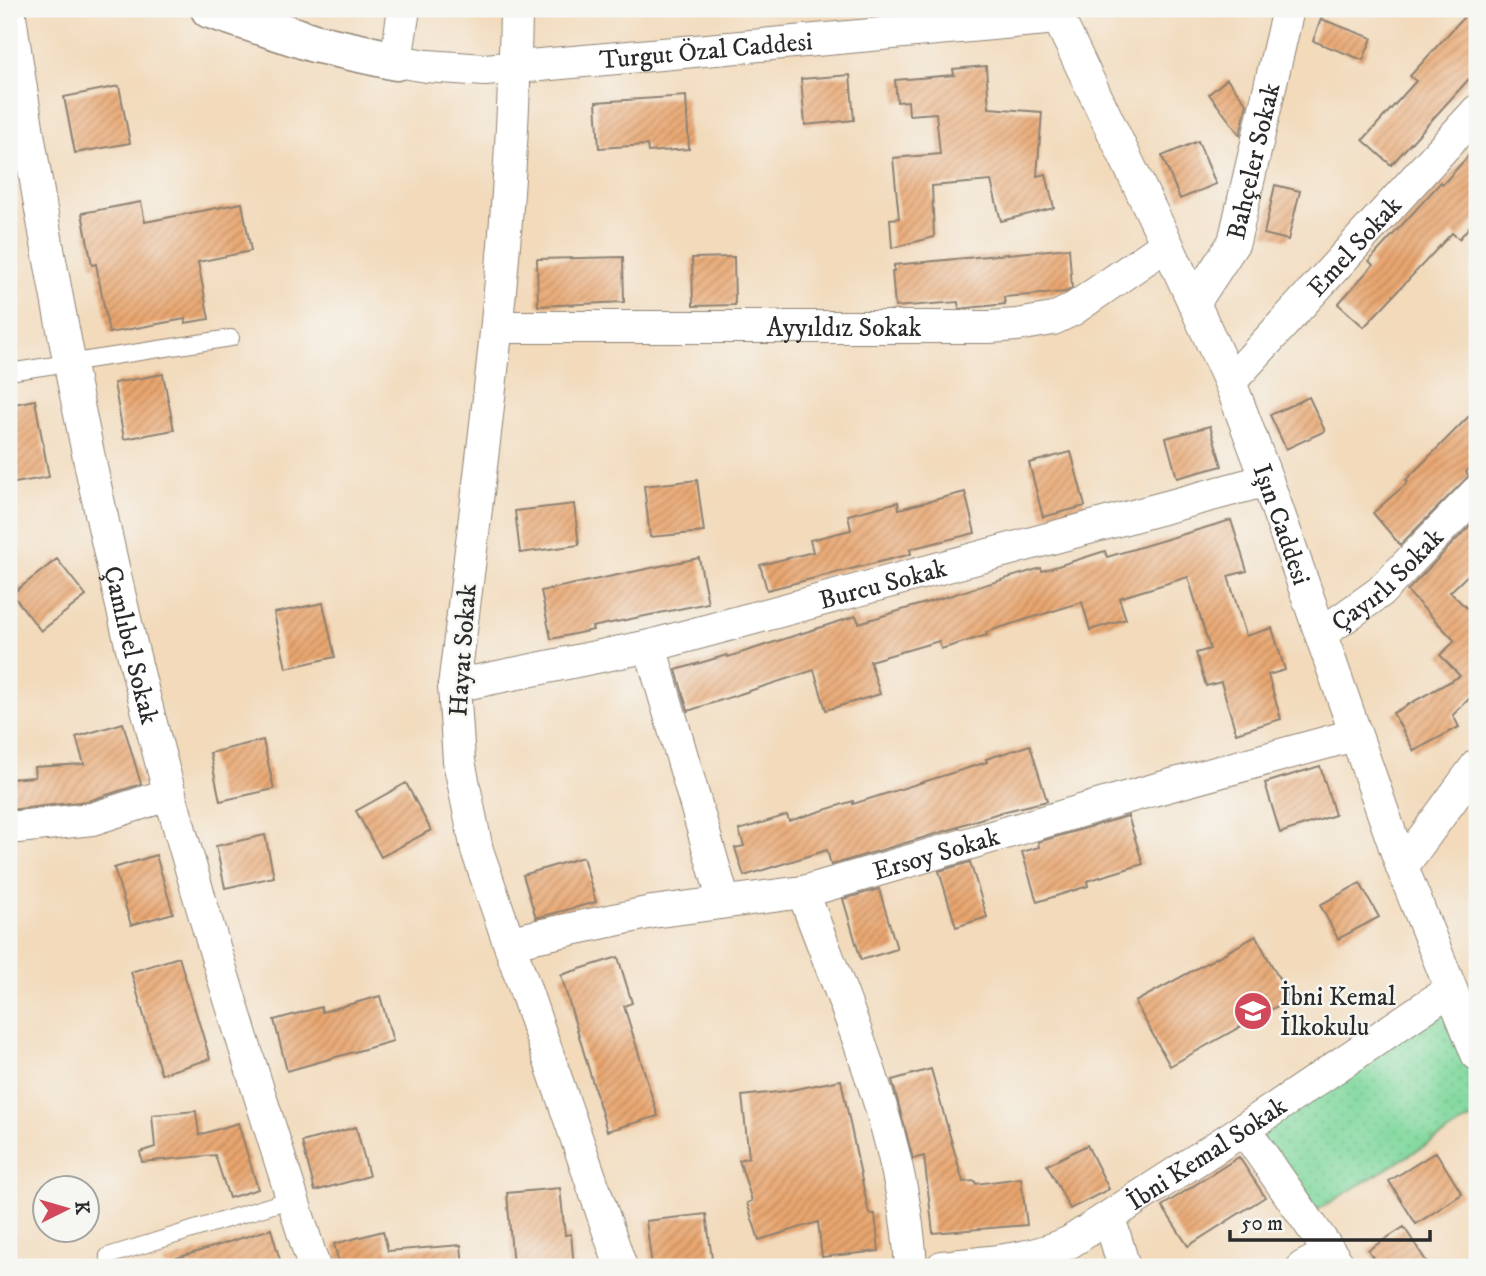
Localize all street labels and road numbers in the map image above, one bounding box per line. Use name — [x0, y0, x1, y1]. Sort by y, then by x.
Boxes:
street label: Turgut Özal Caddesi — [598, 25, 814, 78]
street label: Bahçeler Sokak — [1220, 80, 1288, 243]
street label: Emel Sokak — [1301, 190, 1409, 304]
street label: Ayyıldız Sokak — [767, 312, 922, 345]
street label: Işın Caddesi — [1244, 460, 1317, 589]
street label: Çayırlı Sokak — [1325, 522, 1451, 639]
street label: Burcu Sokak — [816, 552, 951, 618]
street label: Çamlıbel Sokak — [95, 563, 165, 728]
street label: Hayat Sokak — [442, 582, 485, 718]
street label: Ersoy Sokak — [869, 820, 1004, 889]
street label: İbni Kemal Sokak — [1121, 1090, 1294, 1219]

